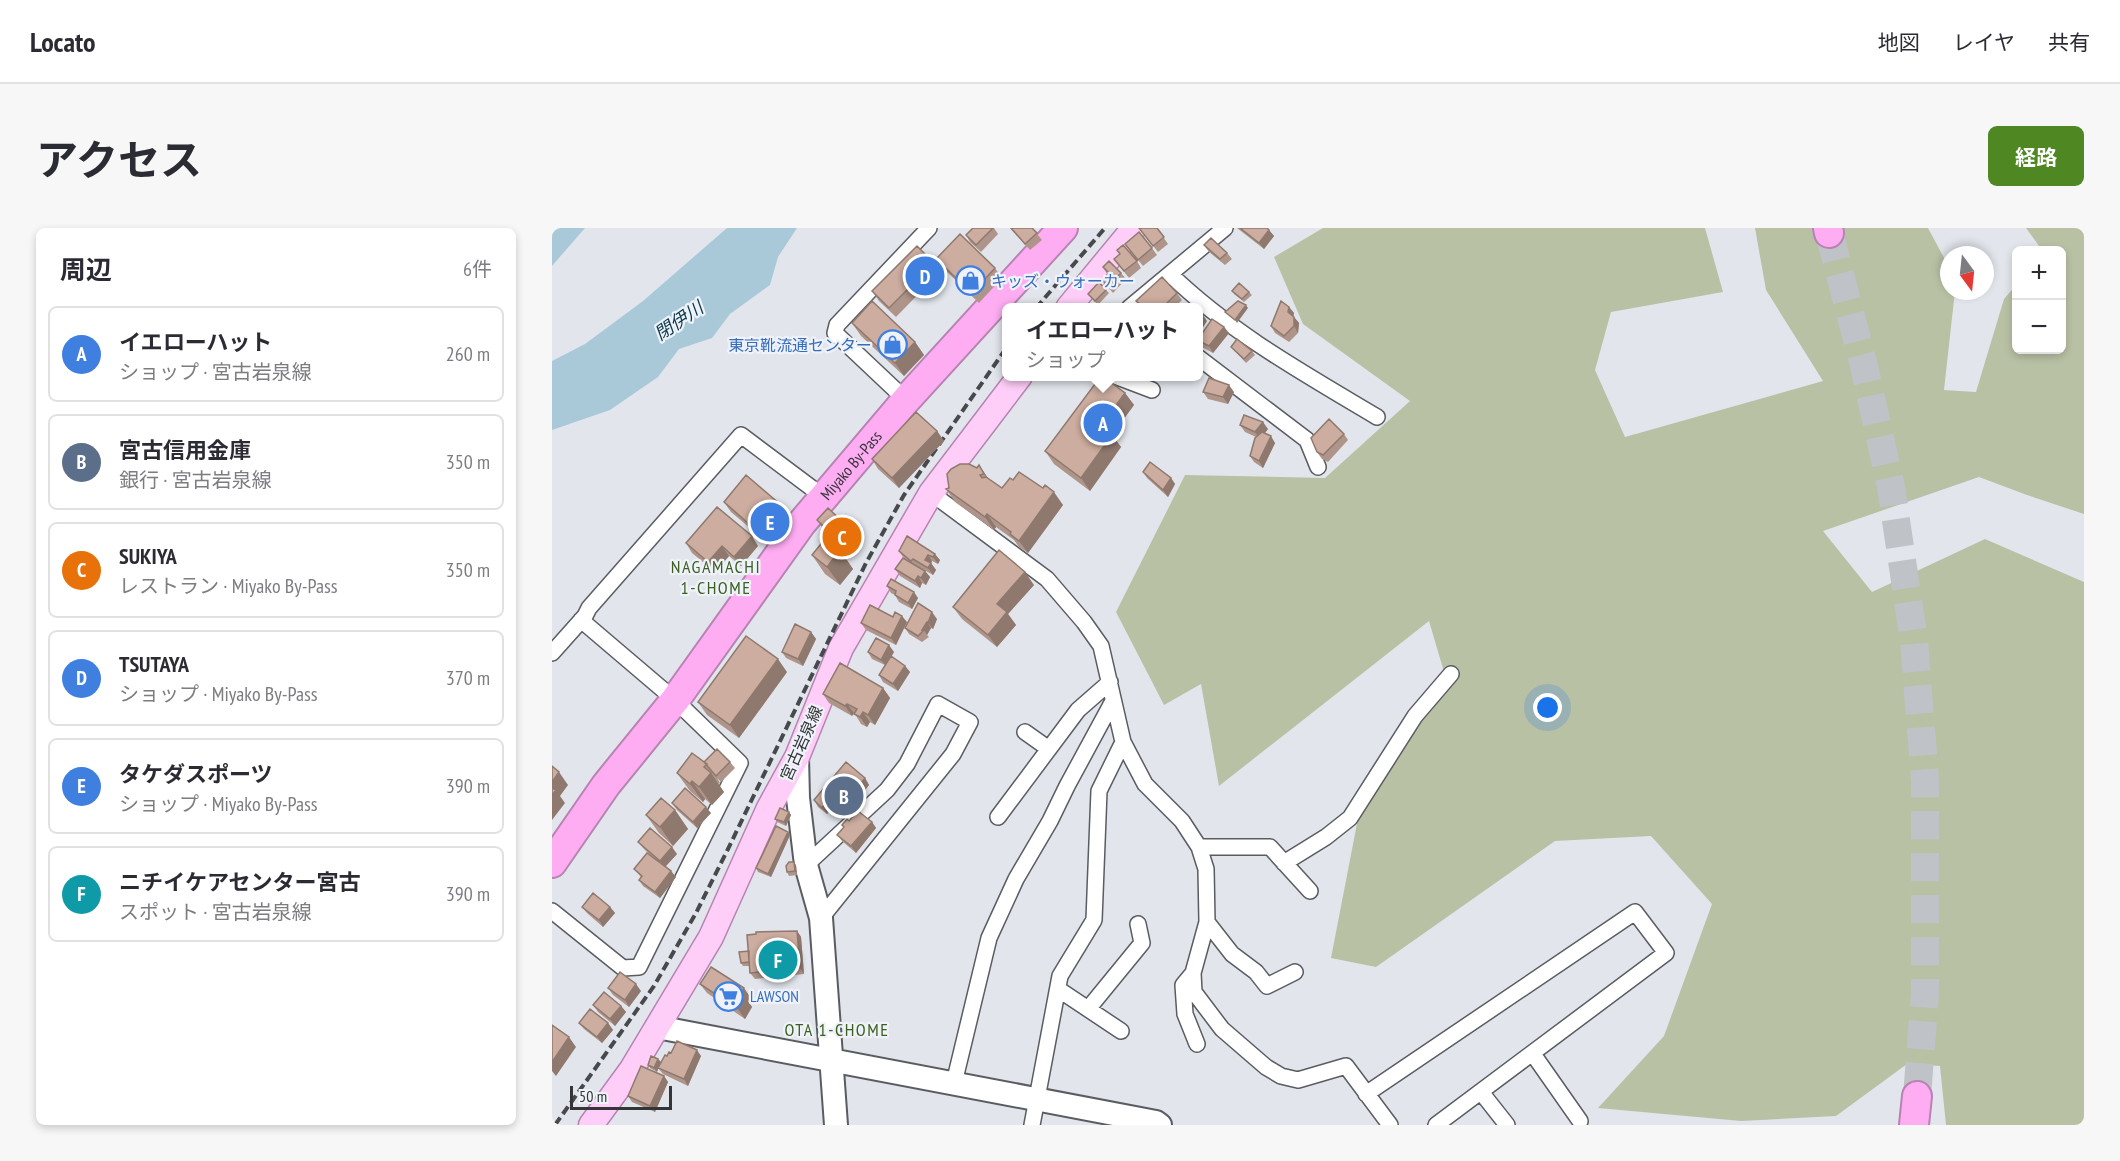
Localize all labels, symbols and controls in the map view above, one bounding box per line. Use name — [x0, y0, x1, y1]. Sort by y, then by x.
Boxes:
text: Locato — [30, 23, 96, 60]
text: 地図 — [1878, 29, 1920, 56]
text: レイヤ — [1953, 29, 2015, 56]
text: 共有 — [2048, 29, 2090, 56]
button: 経路 — [1988, 126, 2084, 186]
text: アクセス — [36, 132, 202, 187]
north arrow — [1940, 246, 1994, 300]
map controls — [2012, 246, 2066, 354]
button: + — [2012, 246, 2066, 300]
text: 周辺 — [60, 253, 112, 286]
pin: D — [906, 254, 944, 298]
text: 6件 — [463, 256, 492, 282]
shop icon: キッズ・ウォーカー — [954, 265, 986, 297]
place label: キッズ・ウォーカー — [991, 271, 1135, 291]
water label: 閉伊川 — [650, 295, 709, 345]
button: − — [2012, 300, 2066, 354]
popup — [1002, 303, 1203, 381]
text: イエローハット — [1026, 316, 1179, 344]
text: イエローハット — [119, 328, 272, 356]
shop icon: 東京靴流通センター — [877, 329, 909, 361]
place label: 東京靴流通センター — [728, 335, 872, 355]
text: A — [76, 341, 87, 367]
text: 260 m — [446, 341, 490, 367]
text: ショップ — [1026, 347, 1106, 373]
text: ショップ · 宮古岩泉線 — [119, 359, 312, 385]
pin: A — [1084, 400, 1122, 446]
street label: Miyako By-Pass — [816, 426, 886, 504]
text: 宮古信用金庫 — [119, 436, 251, 464]
text: B — [77, 449, 86, 475]
text: 350 m — [446, 449, 490, 475]
text: 銀行 · 宮古岩泉線 — [119, 467, 272, 493]
pin: E — [750, 500, 790, 544]
pin: C — [822, 514, 862, 560]
text: SUKIYA — [119, 542, 177, 570]
district label: NAGAMACHI 1-CHOME — [671, 555, 761, 599]
text: C — [77, 557, 86, 583]
text: 350 m — [446, 557, 490, 583]
text: レストラン · Miyako By-Pass — [119, 573, 338, 599]
text: TSUTAYA — [119, 650, 189, 678]
text: D — [76, 665, 87, 691]
text: 370 m — [446, 665, 490, 691]
text: ショップ · Miyako By-Pass — [119, 681, 318, 707]
your location — [1533, 693, 1562, 722]
street label: 宮古岩泉線 — [776, 702, 826, 784]
text: タケダスポーツ — [119, 760, 273, 788]
text: E — [77, 773, 86, 799]
text: 390 m — [446, 773, 490, 799]
pin: B — [824, 774, 864, 818]
text: ショップ · Miyako By-Pass — [119, 791, 318, 817]
text: ニチイケアセンター宮古 — [119, 868, 361, 896]
text: F — [77, 881, 86, 907]
text: 390 m — [446, 881, 490, 907]
text: スポット · 宮古岩泉線 — [119, 899, 312, 925]
pin: F — [758, 938, 798, 982]
supermarket icon: LAWSON — [713, 980, 745, 1012]
place label: LAWSON — [750, 986, 799, 1006]
district label: OTA 1-CHOME — [785, 1018, 889, 1041]
scale bar — [570, 1083, 672, 1110]
text: 50 m — [579, 1086, 607, 1106]

